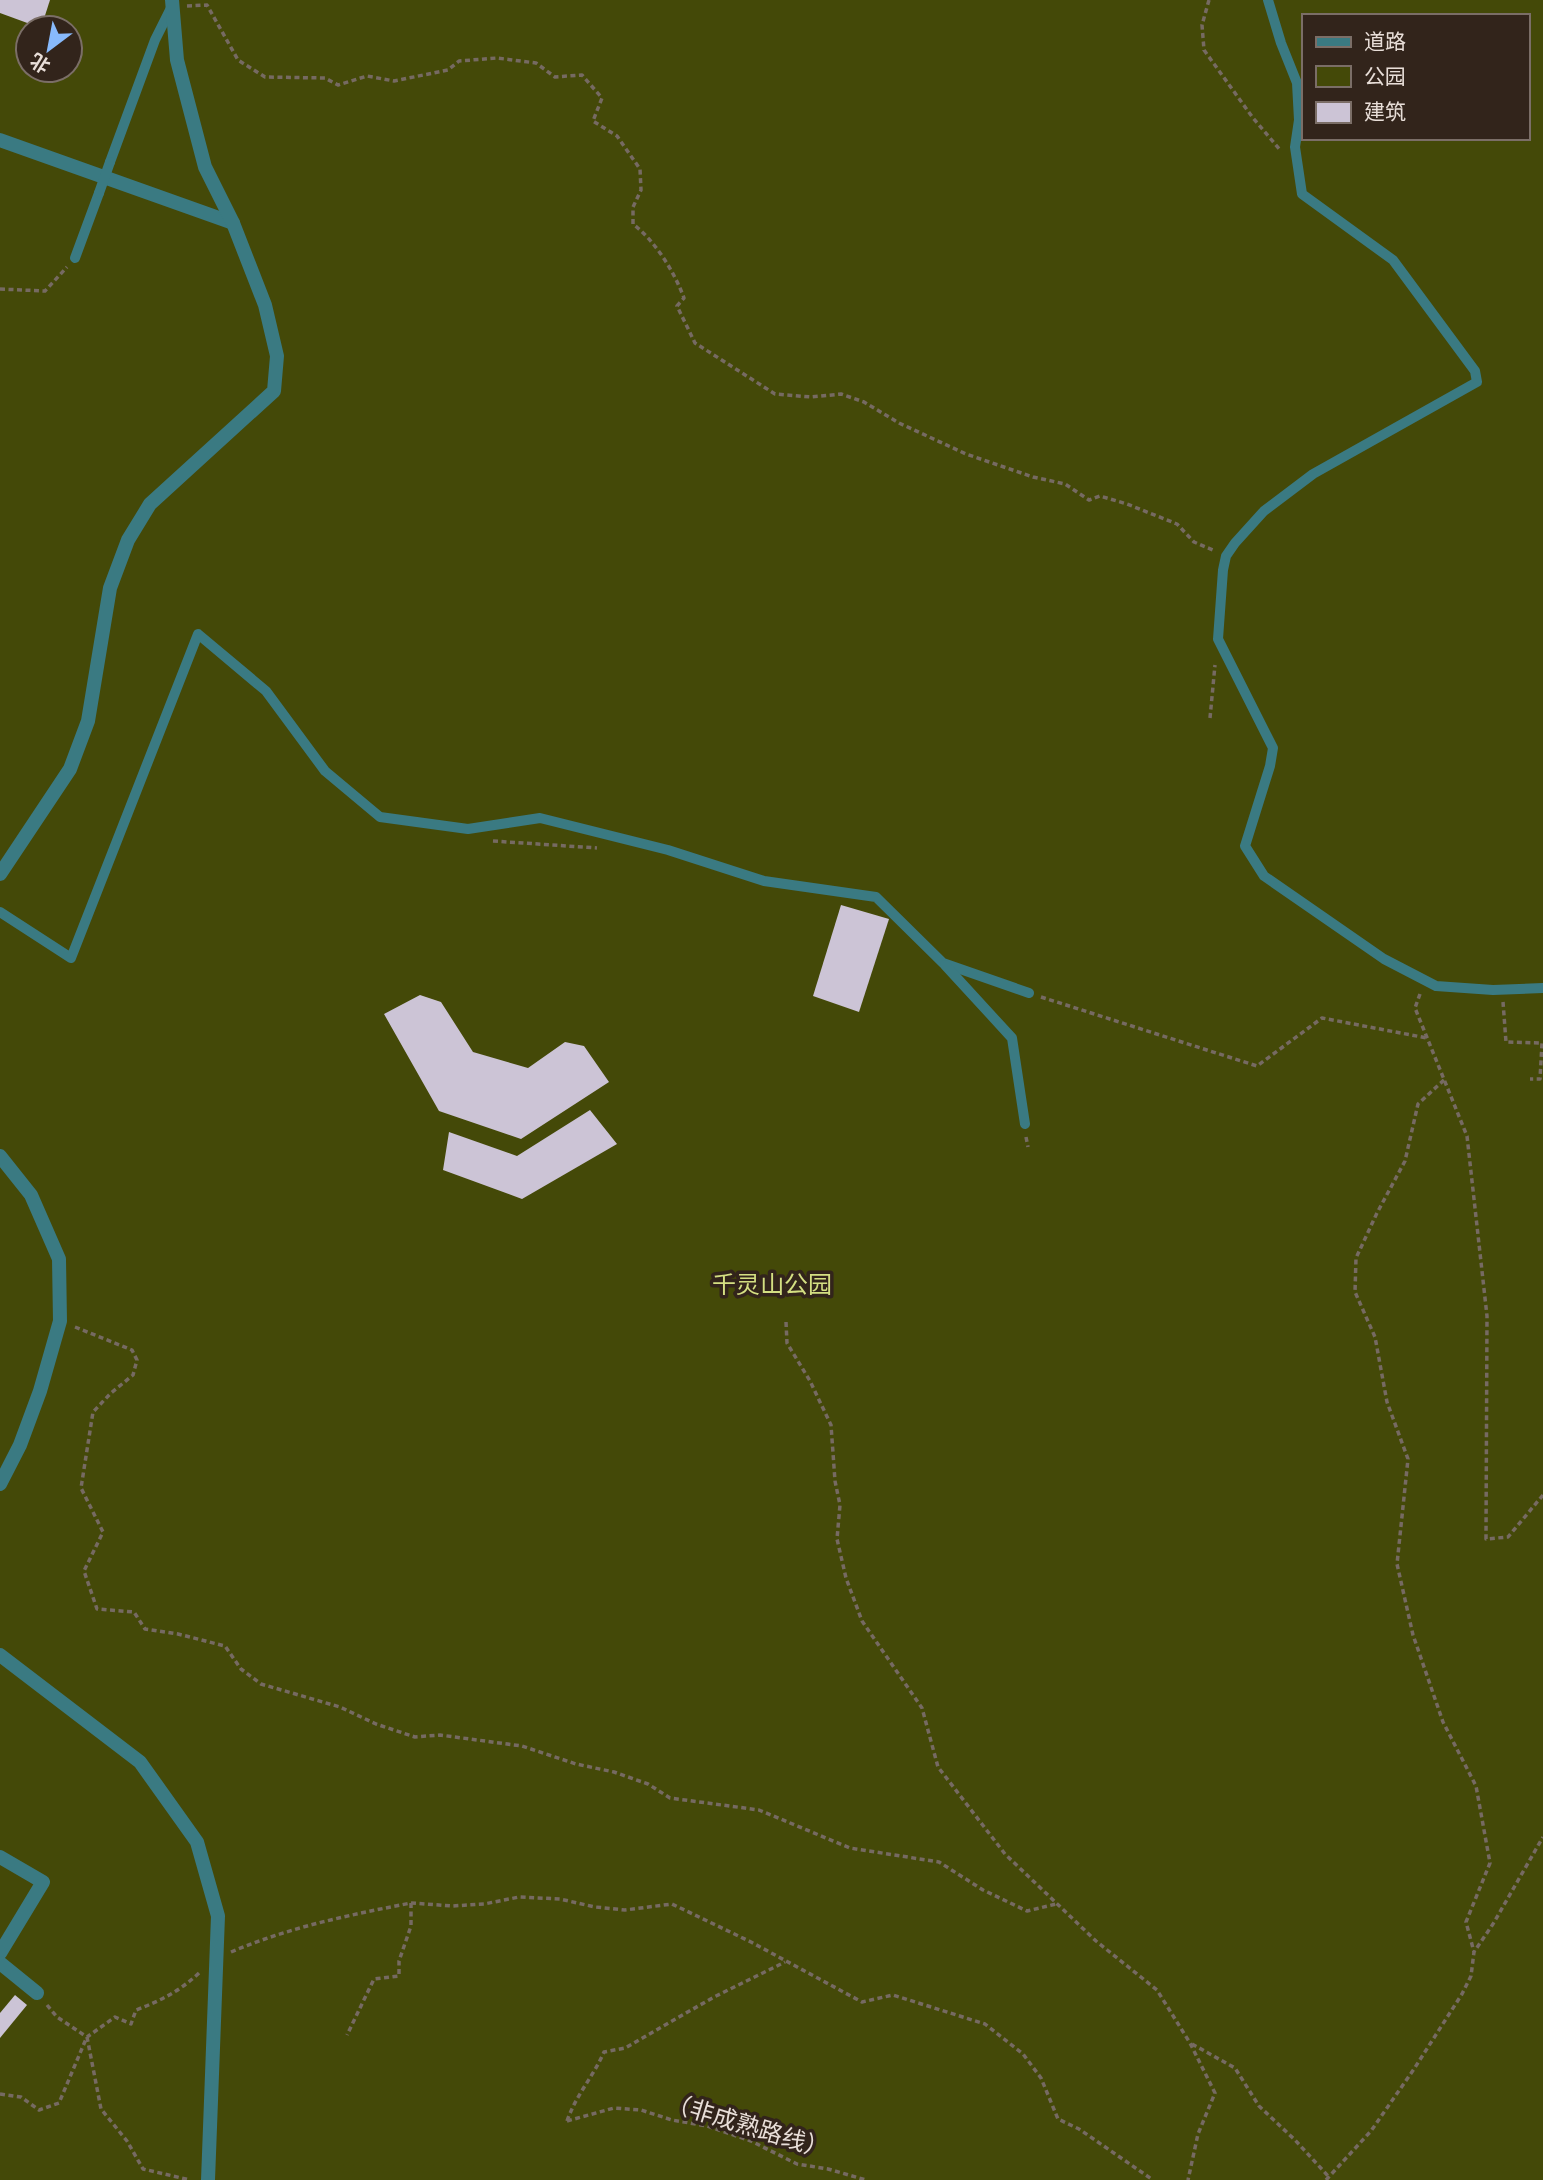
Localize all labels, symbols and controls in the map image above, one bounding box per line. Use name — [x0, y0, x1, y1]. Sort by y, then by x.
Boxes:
north arrow — [14, 14, 84, 84]
legend — [1302, 14, 1529, 140]
text: 道路 — [1364, 27, 1406, 56]
text: 北 — [25, 47, 55, 79]
text: 公园 — [1364, 62, 1406, 91]
text: 建筑 — [1364, 97, 1406, 126]
park label: 千灵山公园 — [712, 1268, 832, 1300]
street label: （非成熟路线） — [663, 2085, 833, 2165]

